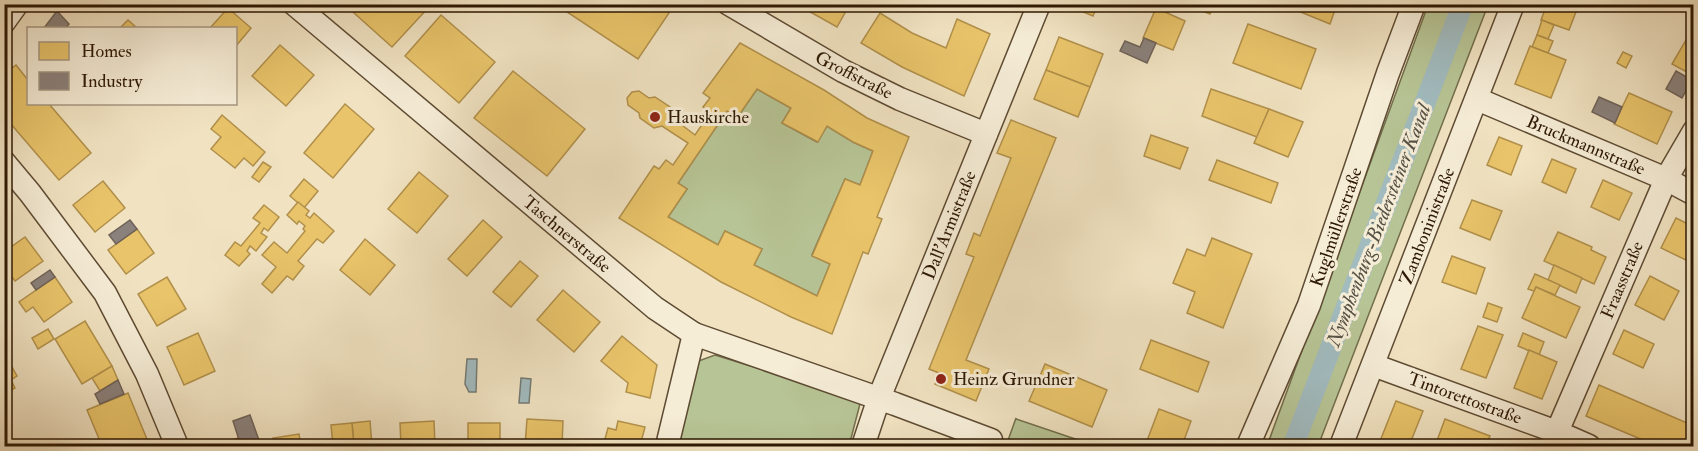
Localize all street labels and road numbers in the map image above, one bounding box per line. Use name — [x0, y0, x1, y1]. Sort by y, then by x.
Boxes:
street label: Groffstraße — [811, 46, 897, 105]
street label: Bruckmannstraße — [1523, 110, 1649, 181]
street label: Kuglmüllerstraße — [1305, 164, 1368, 290]
street label: Zamboninistraße — [1395, 164, 1461, 288]
street label: Dall'Armistraße — [917, 167, 982, 283]
street label: Taschnerstraße — [518, 191, 616, 278]
street label: Fraasstraße — [1596, 238, 1649, 322]
street label: Tintorettostraße — [1405, 367, 1525, 430]

